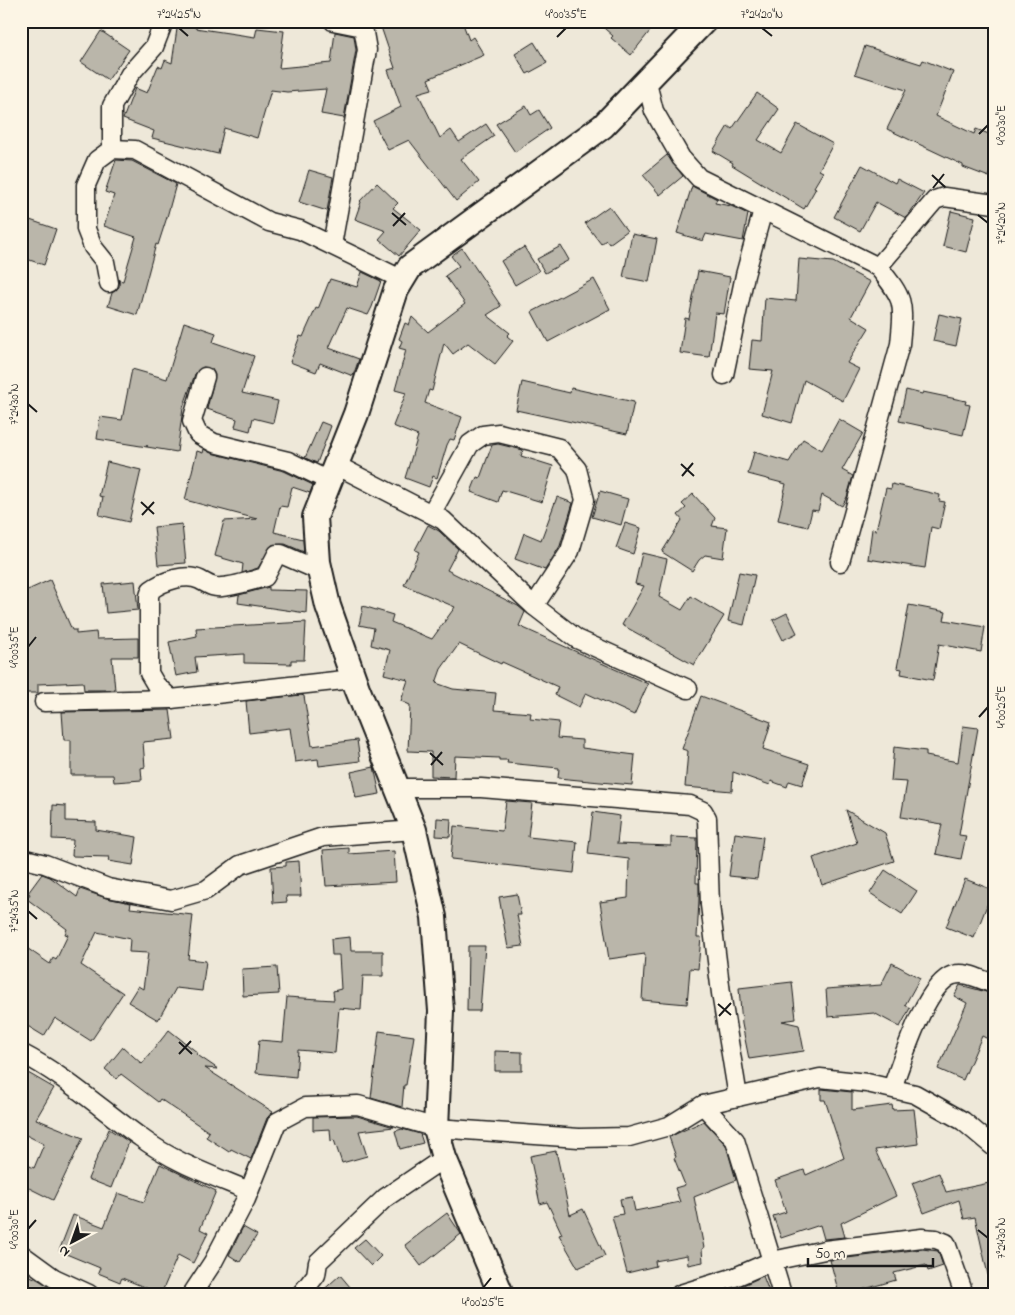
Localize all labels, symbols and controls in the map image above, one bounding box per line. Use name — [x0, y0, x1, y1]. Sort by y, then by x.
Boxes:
text: 7°24'25"N — [157, 6, 201, 24]
text: 4°00'35"E — [545, 6, 587, 24]
text: 7°24'20"N — [741, 6, 783, 24]
text: 4°00'30"E — [993, 105, 1011, 145]
text: 7°24'20"N — [993, 202, 1011, 244]
text: 7°24'30"N — [6, 383, 24, 425]
text: 4°00'35"E — [6, 626, 24, 668]
text: 4°00'25"E — [993, 686, 1011, 728]
text: 7°24'35"N — [6, 889, 24, 933]
text: 4°00'30"E — [6, 1209, 24, 1249]
text: 7°24'30"N — [993, 1217, 1011, 1259]
north arrow — [48, 1218, 98, 1268]
scale bar — [808, 1235, 932, 1267]
text: N — [54, 1240, 75, 1262]
text: 50 m — [815, 1243, 846, 1265]
text: 4°00'25"E — [462, 1294, 504, 1312]

